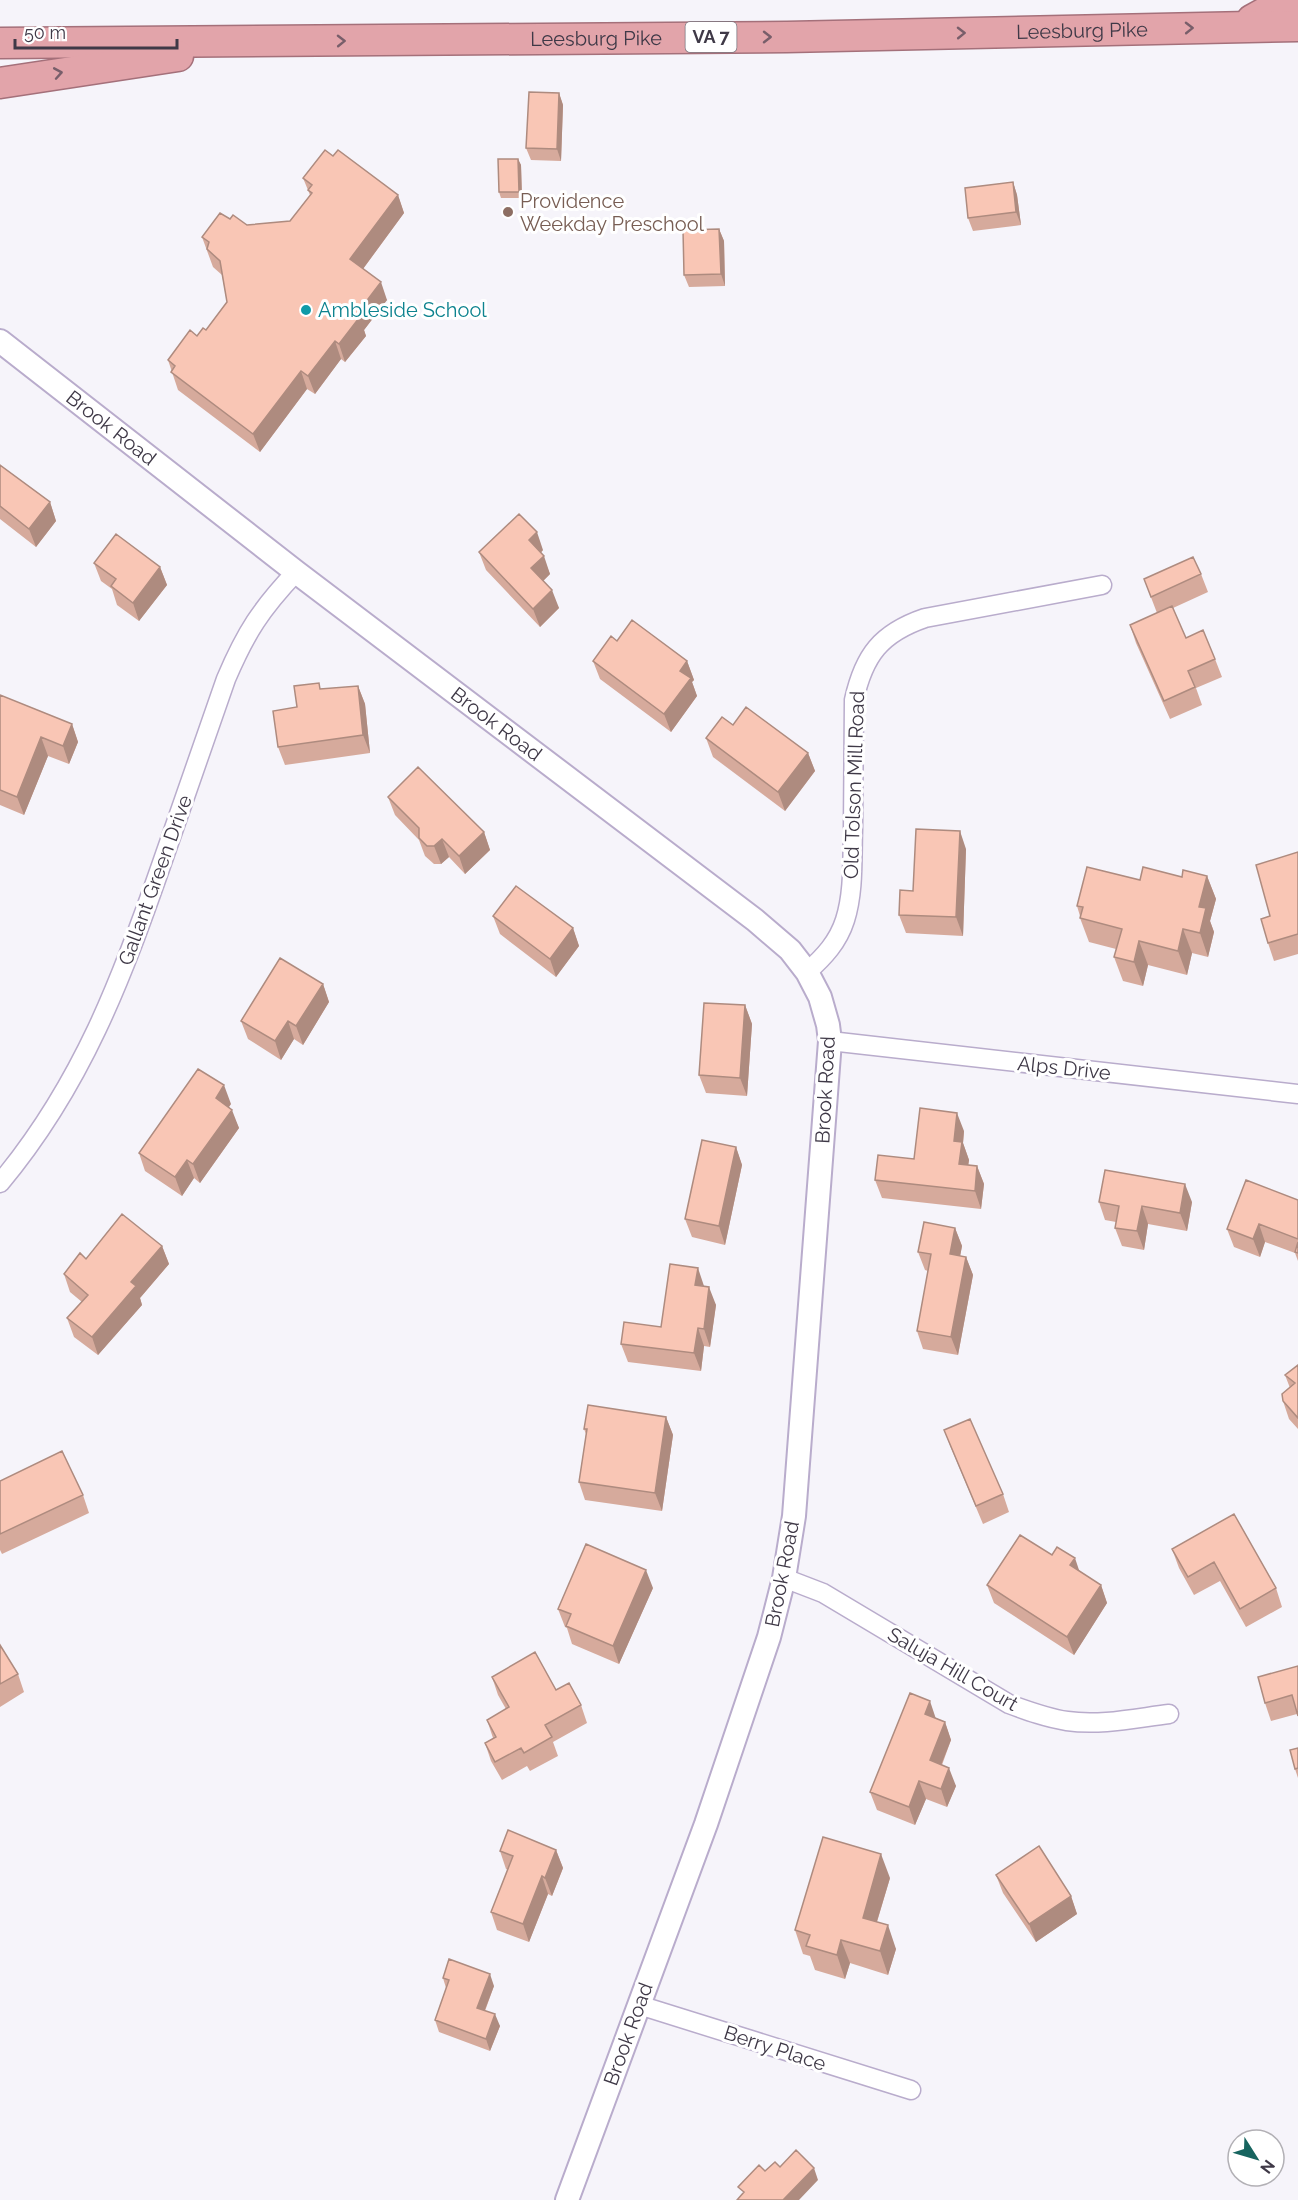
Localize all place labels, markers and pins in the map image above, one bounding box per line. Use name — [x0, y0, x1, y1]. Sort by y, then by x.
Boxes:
place label: Providence Weekday Preschool — [520, 189, 705, 236]
marker: Providence Weekday Preschool — [501, 205, 515, 219]
place label: Ambleside School — [318, 298, 487, 322]
marker: Ambleside School — [299, 303, 313, 317]

